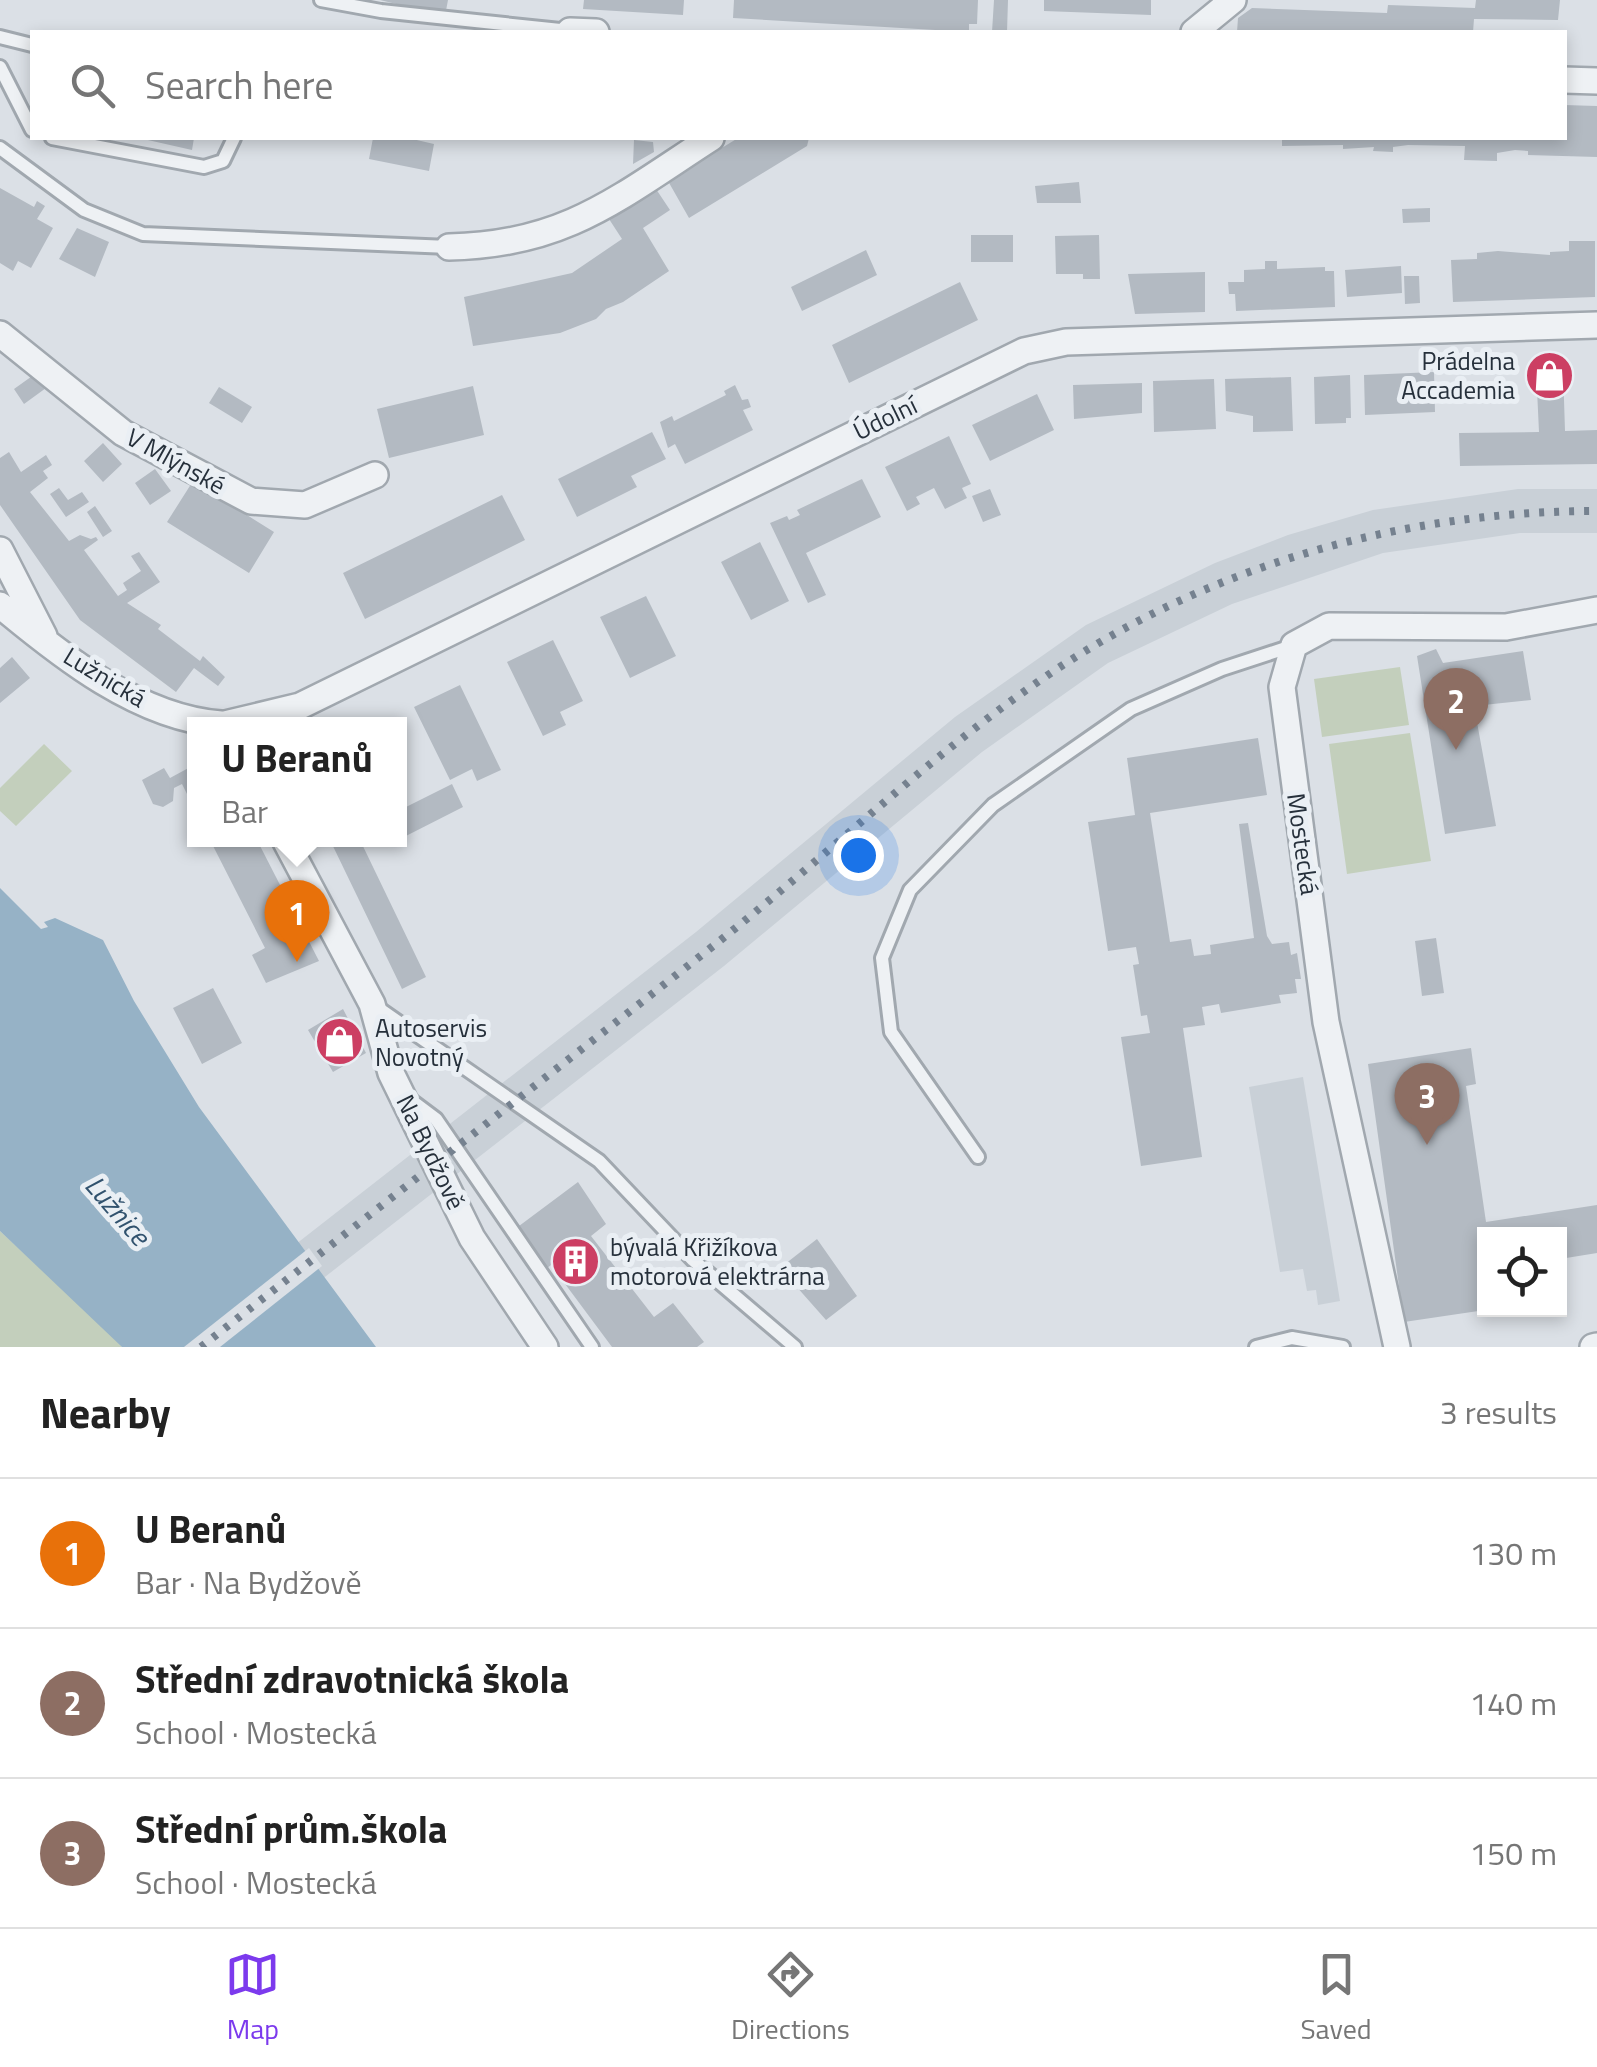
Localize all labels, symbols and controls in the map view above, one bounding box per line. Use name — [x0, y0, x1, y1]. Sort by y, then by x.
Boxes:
search box — [30, 30, 1567, 140]
text: Search here — [145, 56, 333, 114]
icon: search — [65, 58, 120, 113]
place label: Prádelna Accademia — [1401, 342, 1515, 409]
shop icon: Prádelna Accademia — [1524, 349, 1576, 401]
street label: Údolní — [847, 386, 925, 450]
street label: V Mlýnské — [119, 418, 233, 504]
street label: Lužnická — [56, 637, 154, 717]
pin: 2 — [1424, 668, 1488, 750]
popup — [187, 717, 407, 847]
text: U Beranů — [221, 729, 373, 787]
text: Bar — [221, 787, 268, 835]
street label: Mostecká — [1277, 791, 1329, 898]
your location — [833, 830, 884, 881]
pin: 1 — [264, 880, 330, 962]
place label: Autoservis Novotný — [375, 1009, 487, 1076]
shop icon: Autoservis Novotný — [314, 1016, 366, 1068]
pin: 3 — [1394, 1062, 1460, 1145]
street label: Na Bydžově — [387, 1088, 475, 1216]
water label: Lužnice — [75, 1165, 162, 1256]
map controls — [1477, 1227, 1567, 1317]
button: locate — [1477, 1227, 1567, 1317]
place label: bývalá Křižíkova motorová elektrárna — [610, 1228, 825, 1295]
building icon: bývalá Křižíkova motorová elektrárna — [549, 1235, 601, 1287]
text: Nearby — [40, 1380, 171, 1444]
text: 3 results — [1440, 1388, 1557, 1436]
text: U Beranů — [135, 1500, 286, 1558]
text: 1 — [64, 1529, 81, 1577]
text: 130 m — [1469, 1529, 1557, 1577]
text: Bar · Na Bydžově — [135, 1558, 362, 1606]
text: Střední zdravotnická škola — [135, 1650, 569, 1708]
text: 2 — [64, 1679, 81, 1727]
text: 140 m — [1469, 1679, 1557, 1727]
text: School · Mostecká — [135, 1708, 377, 1756]
text: Střední prům.škola — [135, 1800, 447, 1858]
text: 3 — [64, 1829, 81, 1877]
text: 150 m — [1469, 1829, 1557, 1877]
text: School · Mostecká — [135, 1858, 377, 1906]
tab: Map — [225, 1947, 280, 2050]
tab: Directions — [731, 1947, 850, 2050]
tab: Saved — [1300, 1947, 1372, 2050]

